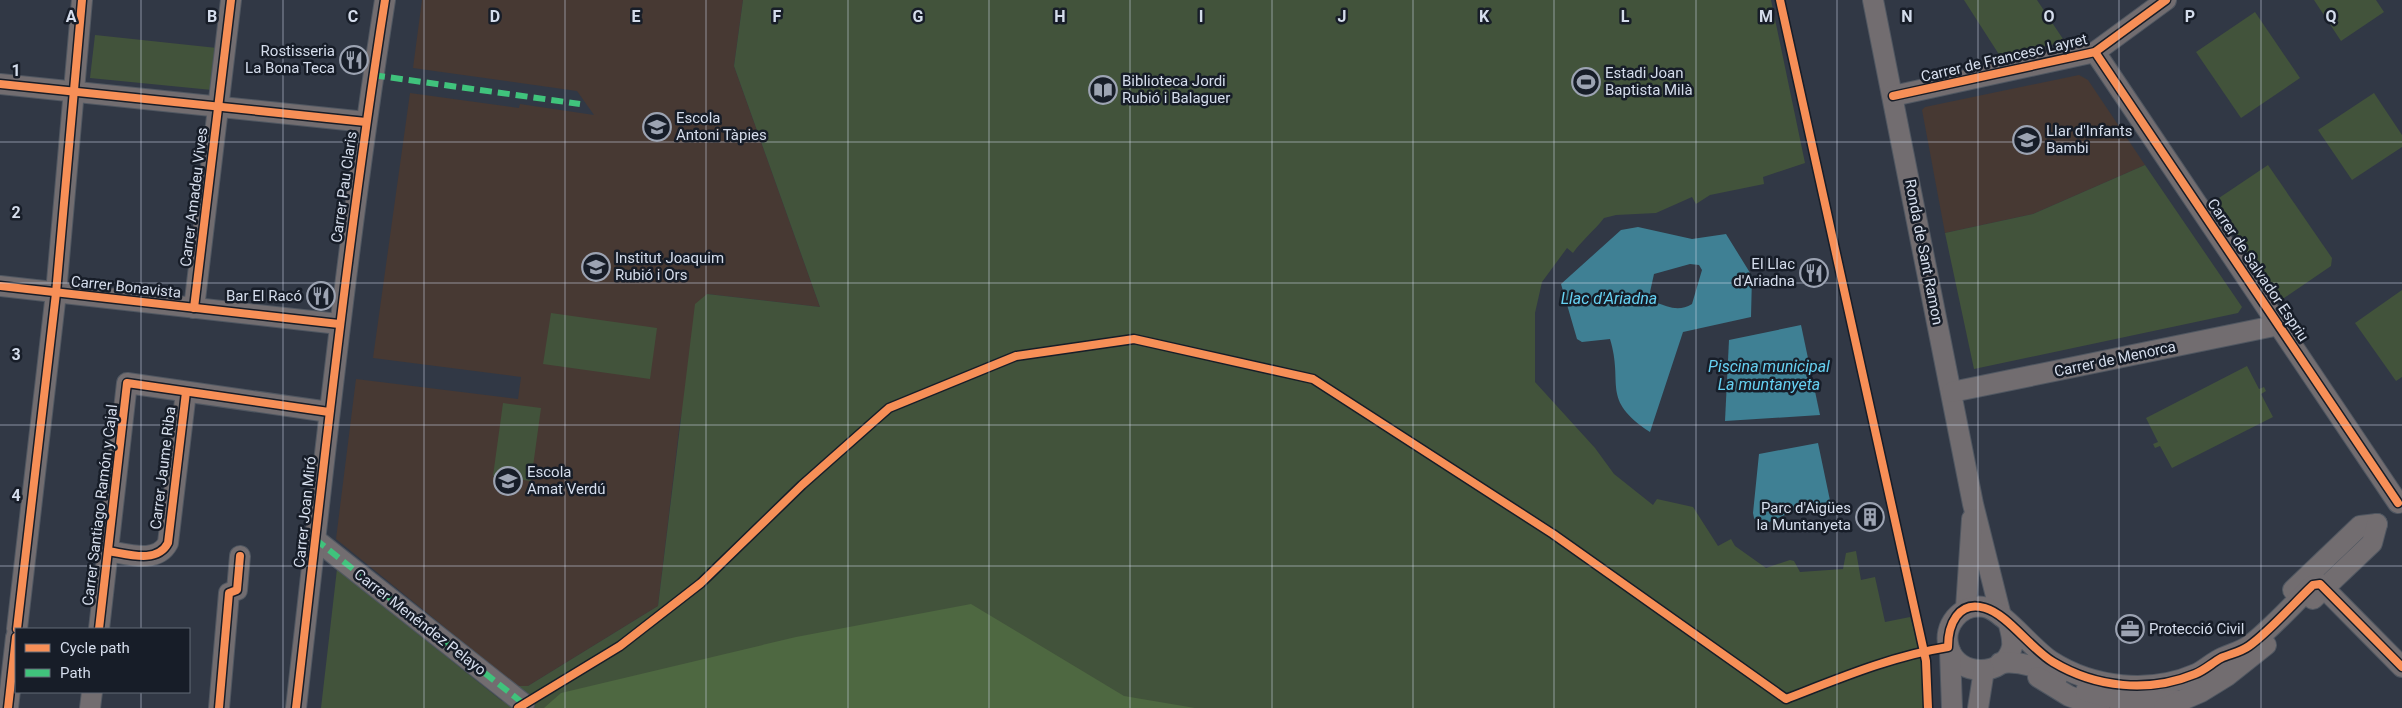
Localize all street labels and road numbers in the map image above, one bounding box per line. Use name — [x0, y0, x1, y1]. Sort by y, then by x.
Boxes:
street label: Carrer de Francesc Layret — [1919, 30, 2089, 86]
street label: Carrer Amadeu Vives — [177, 126, 211, 268]
street label: Carrer Pau Claris — [327, 130, 361, 244]
street label: Ronda de Sant Ramon — [1901, 178, 1947, 326]
street label: Carrer de Salvador Espriu — [2203, 195, 2313, 345]
street label: Carrer Bonavista — [70, 272, 182, 302]
street label: Carrer de Menorca — [2053, 337, 2177, 381]
street label: Carrer Santiago Ramón y Cajal — [79, 403, 121, 607]
street label: Carrer Jaume Riba — [147, 406, 179, 530]
street label: Carrer Joan Miró — [290, 455, 320, 569]
street label: Carrer Menéndez Pelayo — [350, 565, 490, 679]

